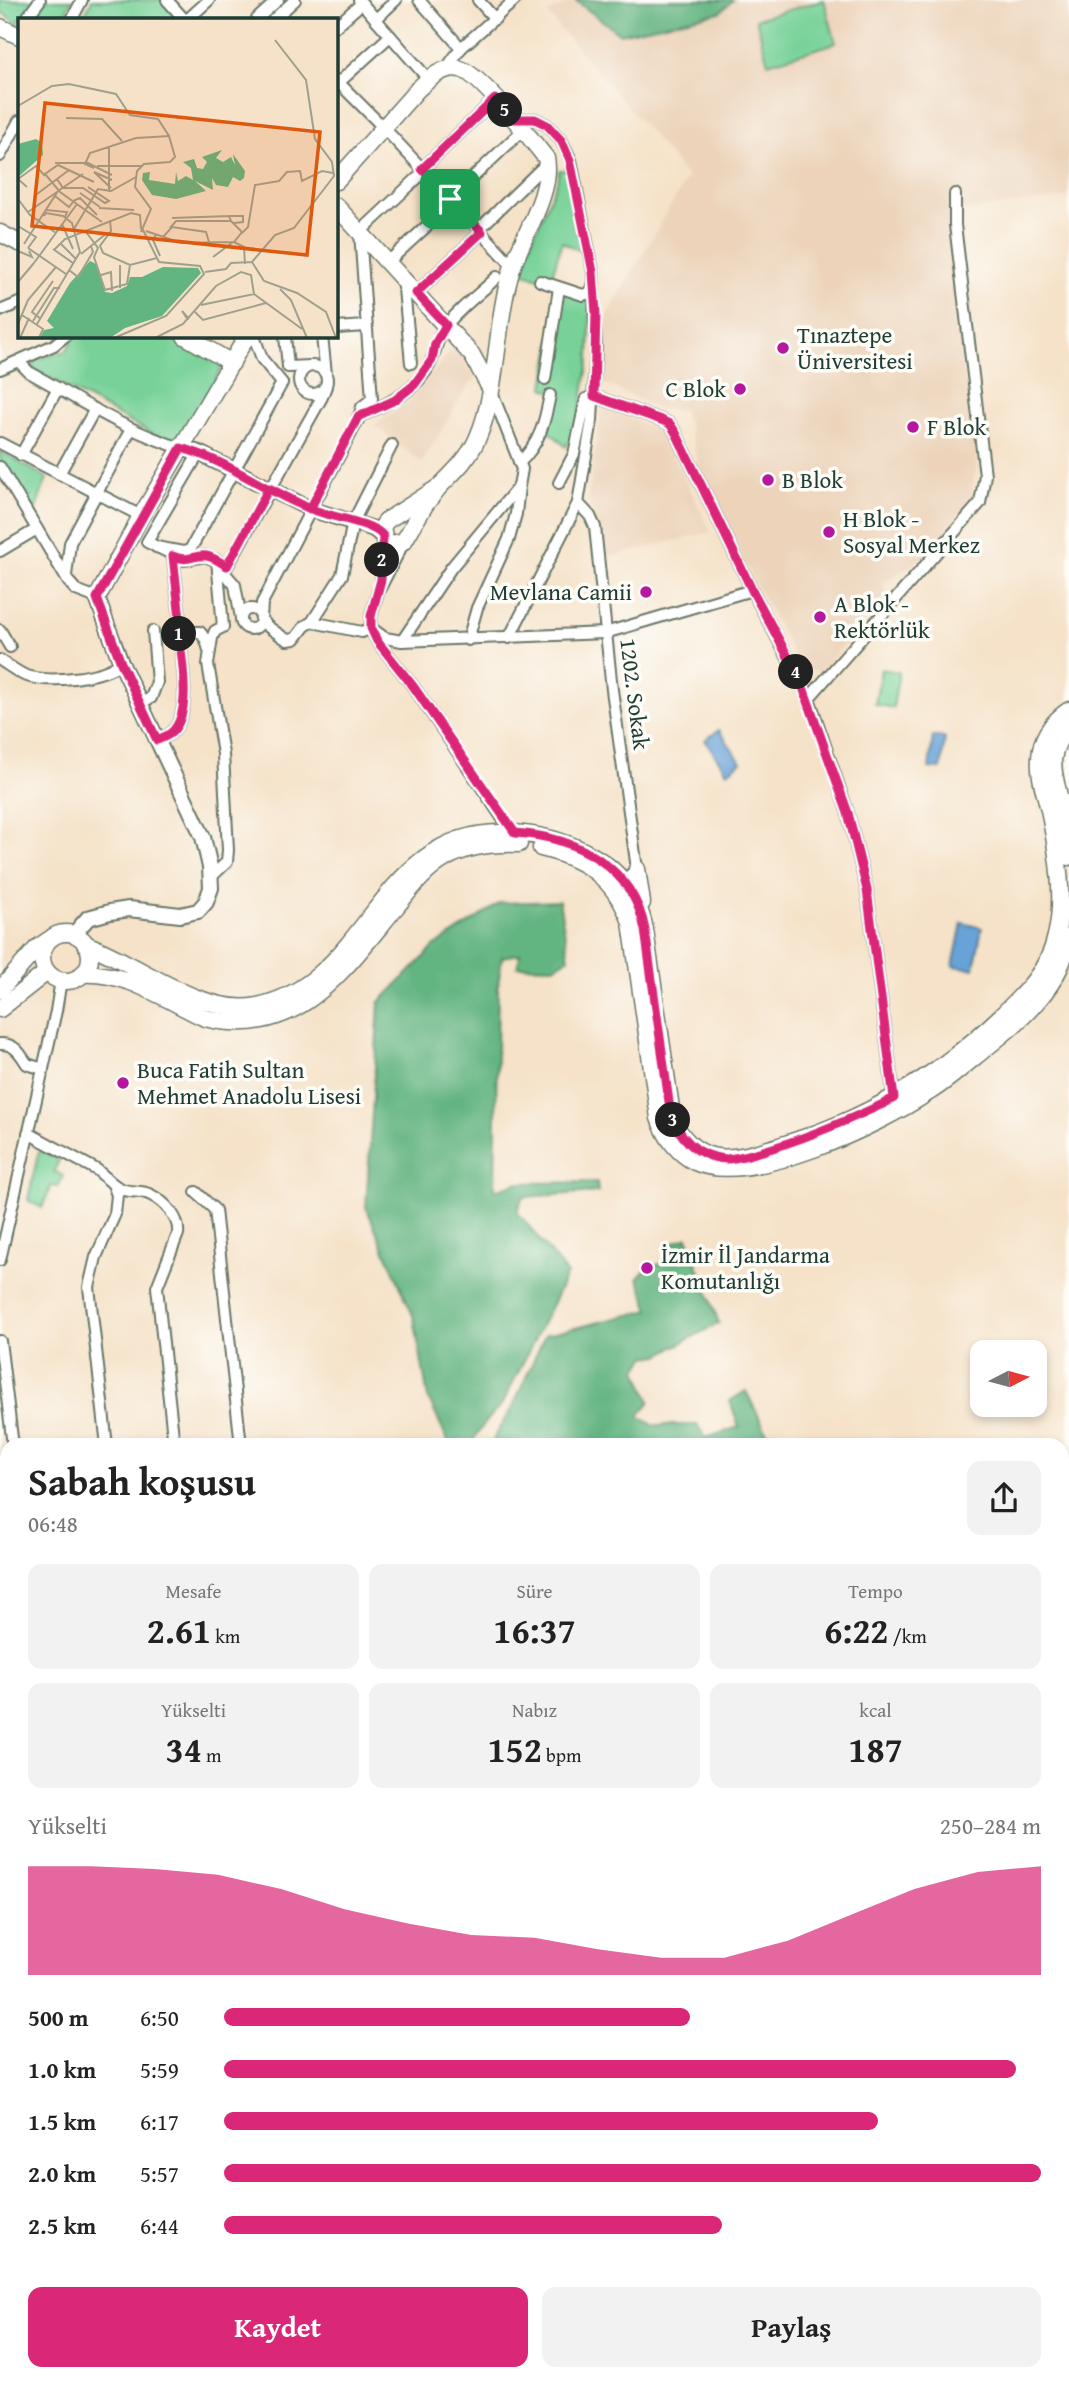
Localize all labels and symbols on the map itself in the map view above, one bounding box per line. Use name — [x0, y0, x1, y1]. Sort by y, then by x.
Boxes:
inset map — [18, 18, 338, 338]
pin: 5 — [488, 92, 522, 128]
pin — [420, 169, 480, 229]
place label: Tınaztepe Üniversitesi — [797, 318, 913, 377]
marker: Tınaztepe Üniversitesi — [775, 340, 791, 356]
place label: C Blok — [666, 372, 726, 405]
marker: C Blok — [732, 381, 748, 397]
place label: F Blok — [927, 410, 987, 443]
marker: F Blok — [905, 419, 921, 435]
place label: B Blok — [782, 463, 843, 496]
marker: B Blok — [760, 472, 776, 488]
place label: H Blok - Sosyal Merkez — [843, 502, 980, 561]
marker: H Blok - Sosyal Merkez — [821, 524, 837, 540]
pin: 2 — [364, 542, 400, 578]
place label: Mevlana Camii — [490, 575, 632, 608]
marker: Mevlana Camii — [638, 584, 654, 600]
place label: A Blok - Rektörlük — [834, 587, 930, 646]
marker: A Blok - Rektörlük — [812, 609, 828, 625]
pin: 1 — [162, 616, 196, 652]
street label: 1202. Sokak — [612, 636, 659, 752]
pin: 4 — [778, 654, 814, 690]
place label: Buca Fatih Sultan Mehmet Anadolu Lisesi — [137, 1053, 361, 1112]
marker: Buca Fatih Sultan Mehmet Anadolu Lisesi — [115, 1075, 131, 1091]
pin: 3 — [656, 1102, 690, 1138]
place label: İzmir İl Jandarma Komutanlığı — [661, 1238, 830, 1297]
marker: İzmir İl Jandarma Komutanlığı — [639, 1260, 655, 1276]
north arrow — [970, 1340, 1046, 1418]

